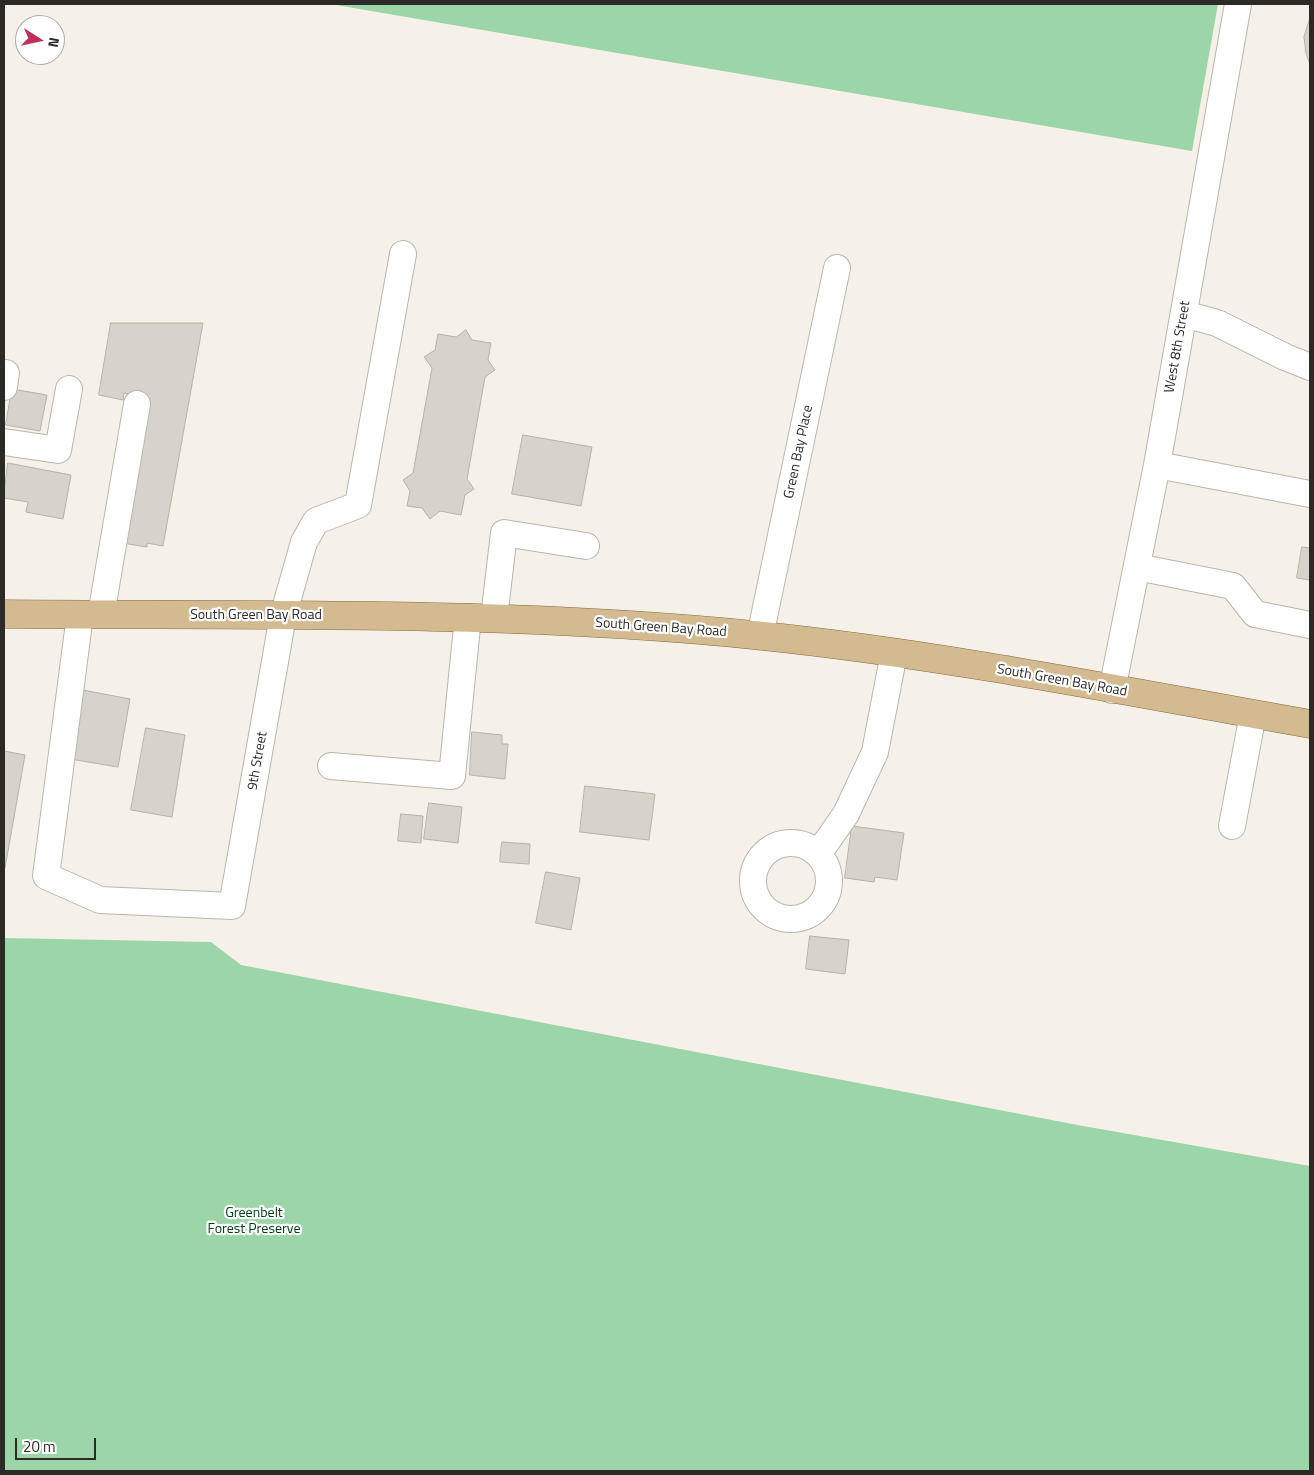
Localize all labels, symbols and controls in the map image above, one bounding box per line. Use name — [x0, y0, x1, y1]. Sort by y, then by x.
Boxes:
north arrow — [15, 15, 65, 65]
text: N — [43, 36, 65, 49]
street label: West 8th Street — [1162, 300, 1194, 394]
street label: Green Bay Place — [781, 404, 817, 500]
street label: South Green Bay Road — [190, 608, 322, 624]
street label: South Green Bay Road — [595, 615, 727, 641]
street label: South Green Bay Road — [996, 661, 1128, 701]
street label: 9th Street — [245, 730, 271, 792]
park label: Greenbelt Forest Preserve — [208, 1206, 300, 1238]
scale bar — [18, 1428, 99, 1460]
text: 20 m — [23, 1435, 56, 1458]

